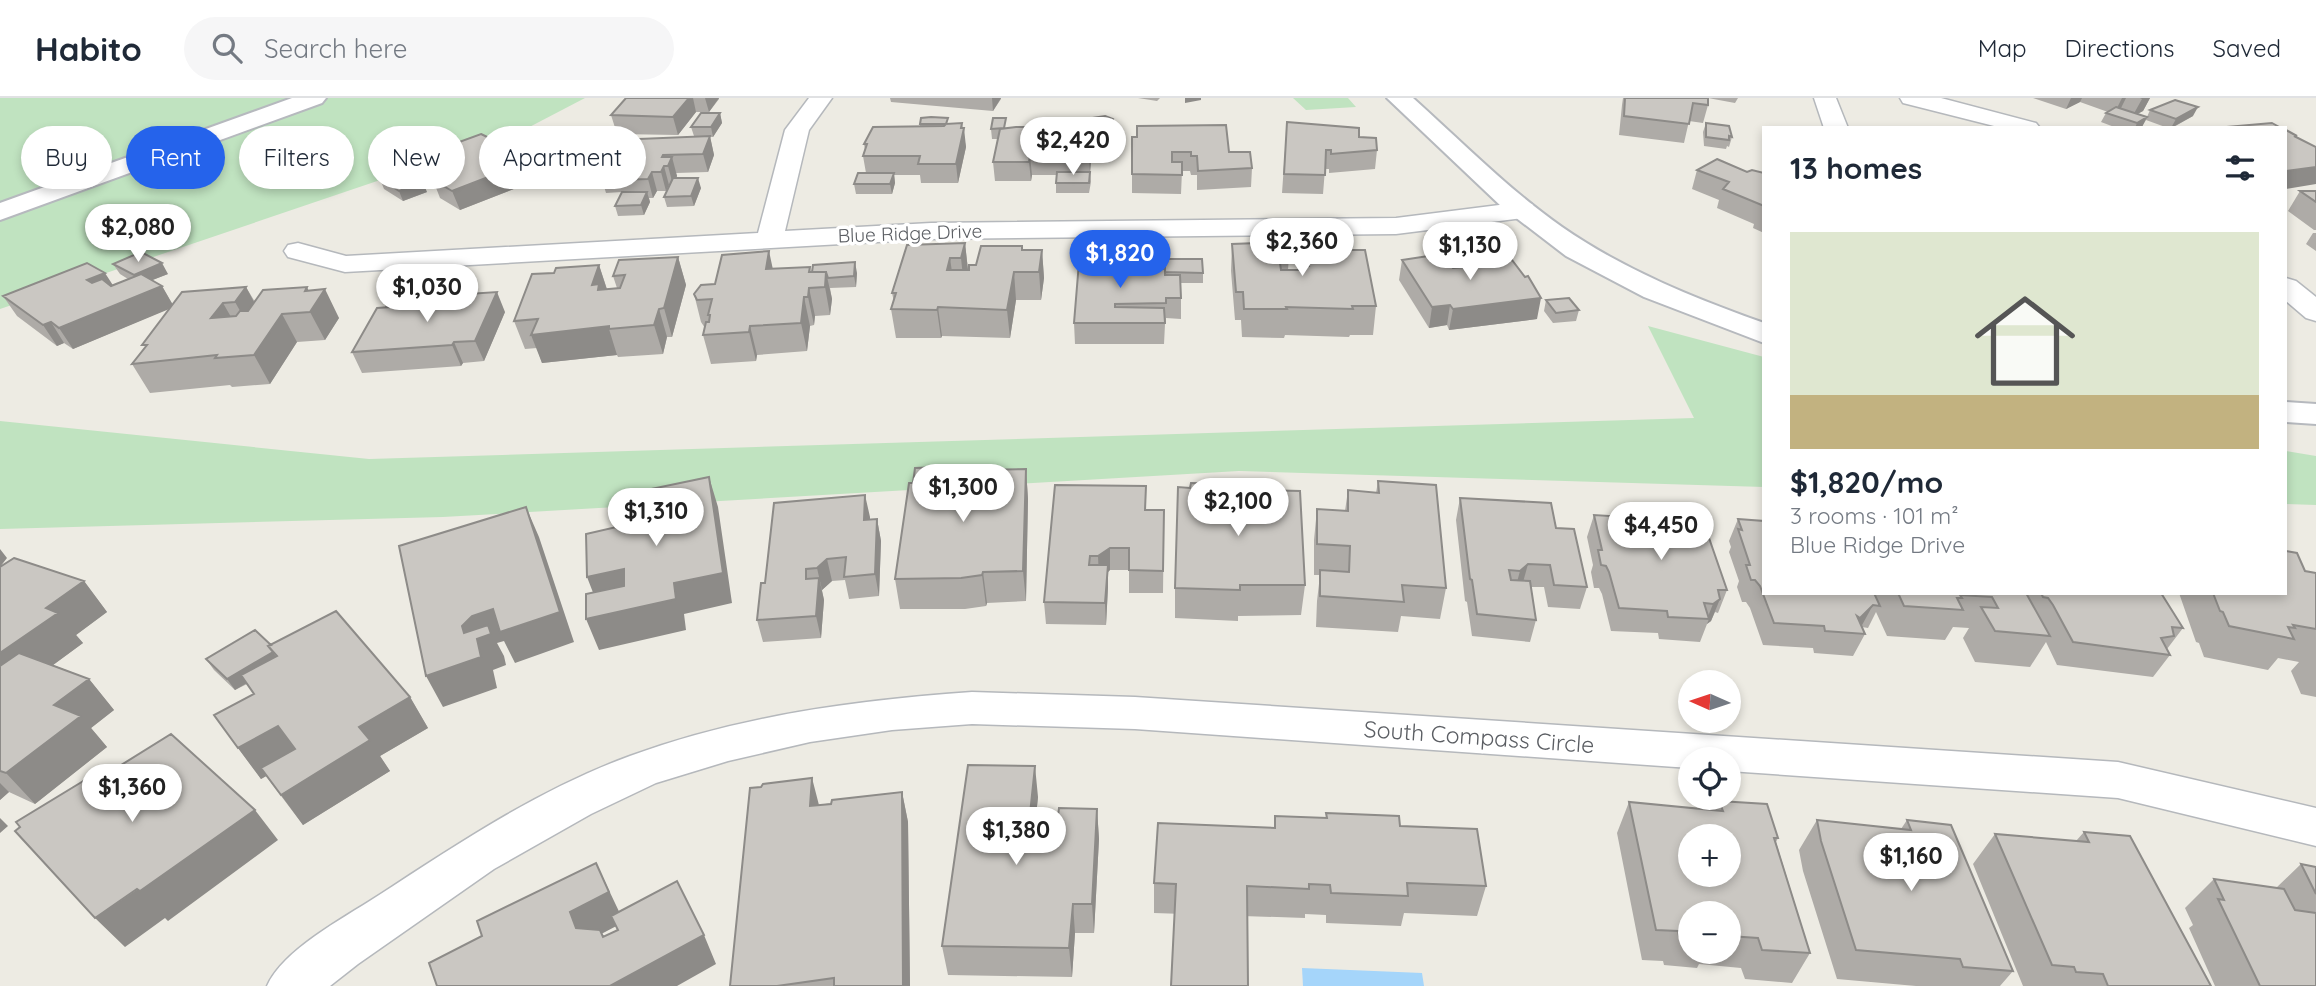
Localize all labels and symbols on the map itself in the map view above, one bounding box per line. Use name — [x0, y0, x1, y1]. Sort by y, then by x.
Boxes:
pin: $2,420 — [1016, 118, 1130, 177]
pin: $2,080 — [81, 204, 195, 264]
street label: Blue Ridge Drive — [837, 218, 983, 248]
pin: $2,360 — [1245, 218, 1359, 278]
pin: $1,130 — [1413, 222, 1527, 282]
pin: $1,820 — [1063, 230, 1177, 290]
pin: $1,030 — [370, 264, 484, 324]
pin: $1,300 — [906, 464, 1020, 524]
pin: $2,100 — [1181, 478, 1295, 538]
pin: $1,310 — [599, 489, 713, 548]
pin: $4,450 — [1604, 503, 1718, 562]
north arrow — [1678, 670, 1741, 733]
street label: South Compass Circle — [1363, 714, 1595, 759]
pin: $1,360 — [75, 764, 189, 824]
pin: $1,380 — [959, 808, 1073, 867]
pin: $1,160 — [1854, 834, 1968, 893]

